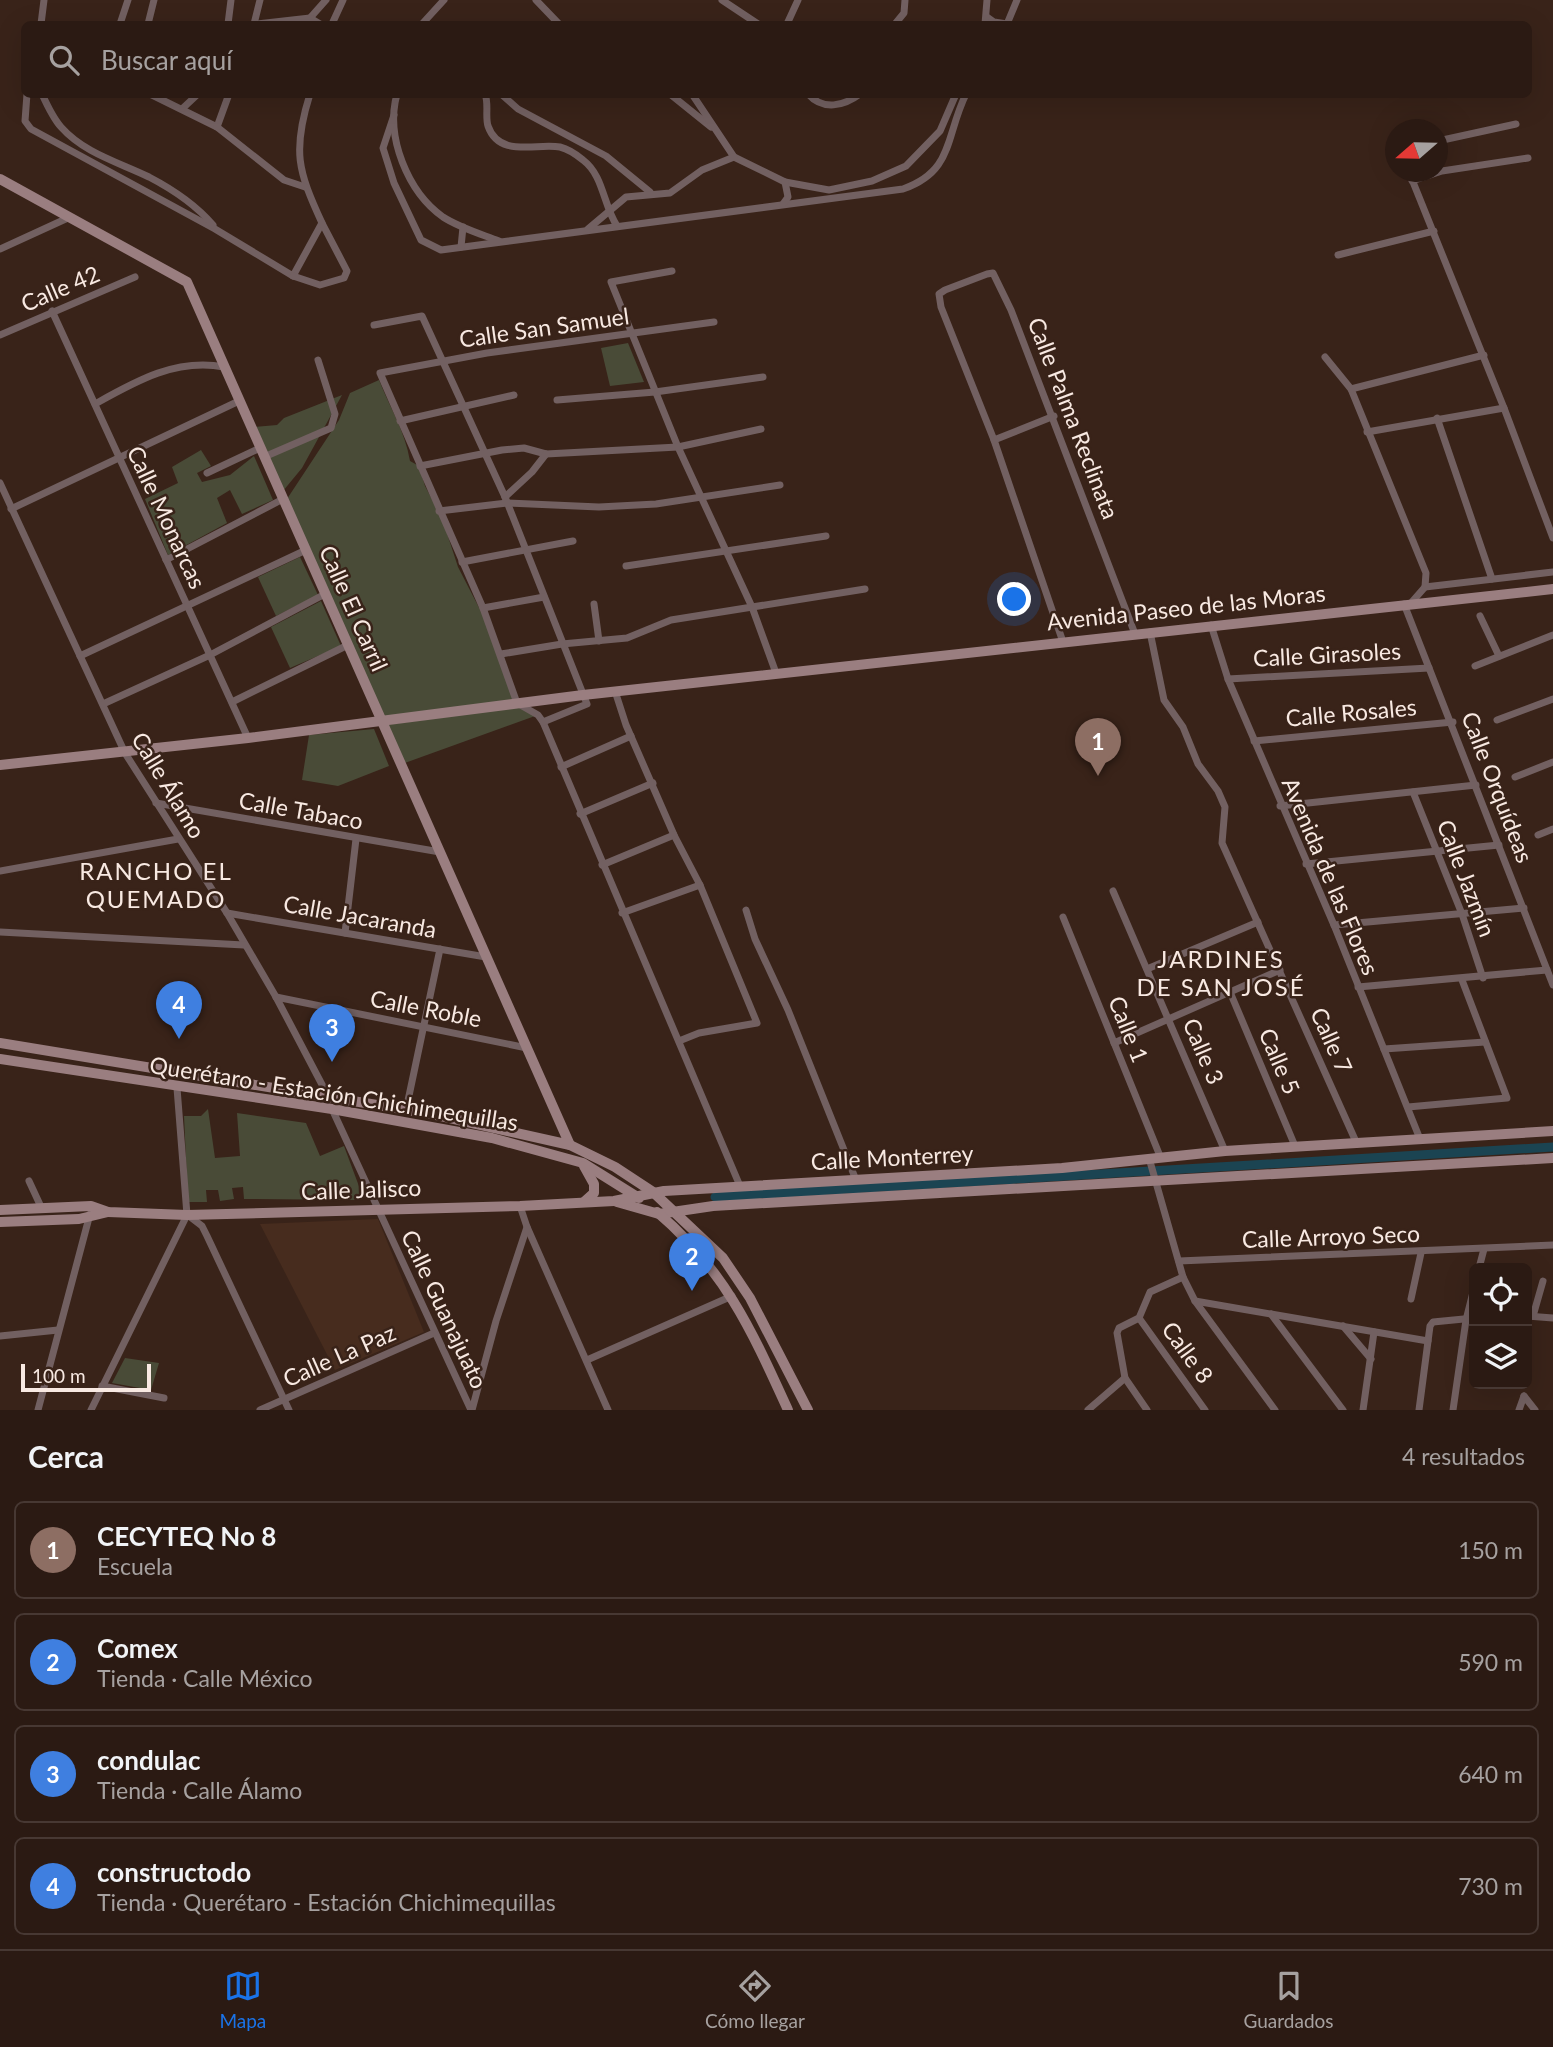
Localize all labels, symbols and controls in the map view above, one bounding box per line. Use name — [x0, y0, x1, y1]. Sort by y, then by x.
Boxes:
search box — [21, 21, 1532, 98]
icon: search — [45, 41, 83, 79]
text: Buscar aquí — [101, 44, 232, 76]
north arrow — [1385, 119, 1448, 182]
street label: Calle 42 — [17, 259, 103, 317]
street label: Calle San Samuel — [457, 301, 631, 353]
street label: Calle Palma Reclinata — [1023, 313, 1125, 523]
street label: Calle Monarcas — [122, 441, 212, 593]
street label: Calle El Carril — [314, 541, 394, 675]
street label: Avenida Paseo de las Moras — [1045, 578, 1327, 636]
your location — [997, 582, 1031, 616]
street label: Calle Girasoles — [1252, 636, 1402, 672]
street label: Calle Rosales — [1284, 692, 1418, 732]
street label: Calle Orquídeas — [1456, 708, 1540, 866]
pin: 1 — [1075, 718, 1121, 776]
street label: Calle Álamo — [126, 727, 212, 843]
street label: Avenida de las Flores — [1277, 773, 1385, 979]
street label: Calle Tabaco — [237, 785, 365, 835]
street label: Calle Jazmín — [1432, 815, 1502, 941]
district label: RANCHO EL QUEMADO — [79, 856, 233, 913]
street label: Calle Jacaranda — [281, 889, 439, 943]
district label: JARDINES DE SAN JOSÉ — [1136, 944, 1306, 1001]
pin: 4 — [156, 981, 202, 1039]
street label: Calle Roble — [368, 983, 484, 1033]
street label: Calle 1 — [1103, 992, 1155, 1066]
street label: Calle 7 — [1305, 1003, 1359, 1077]
pin: 3 — [309, 1004, 355, 1062]
street label: Calle 3 — [1178, 1014, 1230, 1088]
street label: Calle 5 — [1254, 1024, 1306, 1098]
street label: Querétaro - Estación Chichimequillas — [148, 1050, 520, 1136]
street label: Calle Monterrey — [810, 1139, 974, 1175]
street label: Calle Jalisco — [300, 1173, 422, 1205]
street label: Calle Arroyo Seco — [1241, 1219, 1421, 1253]
street label: Calle Guanajuato — [396, 1225, 494, 1393]
pin: 2 — [669, 1233, 715, 1291]
map controls — [1469, 1263, 1532, 1389]
button: locate — [1469, 1263, 1532, 1326]
street label: Calle 8 — [1156, 1316, 1220, 1388]
street label: Calle La Paz — [278, 1318, 400, 1392]
button: layers — [1469, 1326, 1532, 1389]
scale bar — [21, 1361, 150, 1393]
text: 100 m — [32, 1364, 86, 1387]
text: Cerca — [28, 1438, 104, 1474]
text: 4 resultados — [1402, 1442, 1525, 1470]
text: CECYTEQ No 8 — [97, 1520, 276, 1552]
text: 1 — [46, 1536, 60, 1564]
text: 150 m — [1458, 1536, 1523, 1564]
text: Escuela — [97, 1552, 173, 1580]
text: Comex — [97, 1632, 178, 1664]
text: 2 — [46, 1648, 60, 1676]
text: 590 m — [1458, 1648, 1523, 1676]
text: Tienda · Calle México — [97, 1664, 313, 1692]
text: condulac — [97, 1744, 201, 1776]
text: 3 — [46, 1760, 60, 1788]
text: 640 m — [1458, 1760, 1523, 1788]
text: Tienda · Calle Álamo — [97, 1776, 302, 1804]
text: constructodo — [97, 1856, 251, 1888]
text: 4 — [46, 1872, 60, 1900]
text: 730 m — [1458, 1872, 1523, 1900]
text: Tienda · Querétaro - Estación Chichimequillas — [97, 1888, 556, 1916]
tab: Mapa — [219, 1967, 266, 2032]
tab: Cómo llegar — [705, 1967, 805, 2032]
tab: Guardados — [1244, 1967, 1334, 2032]

